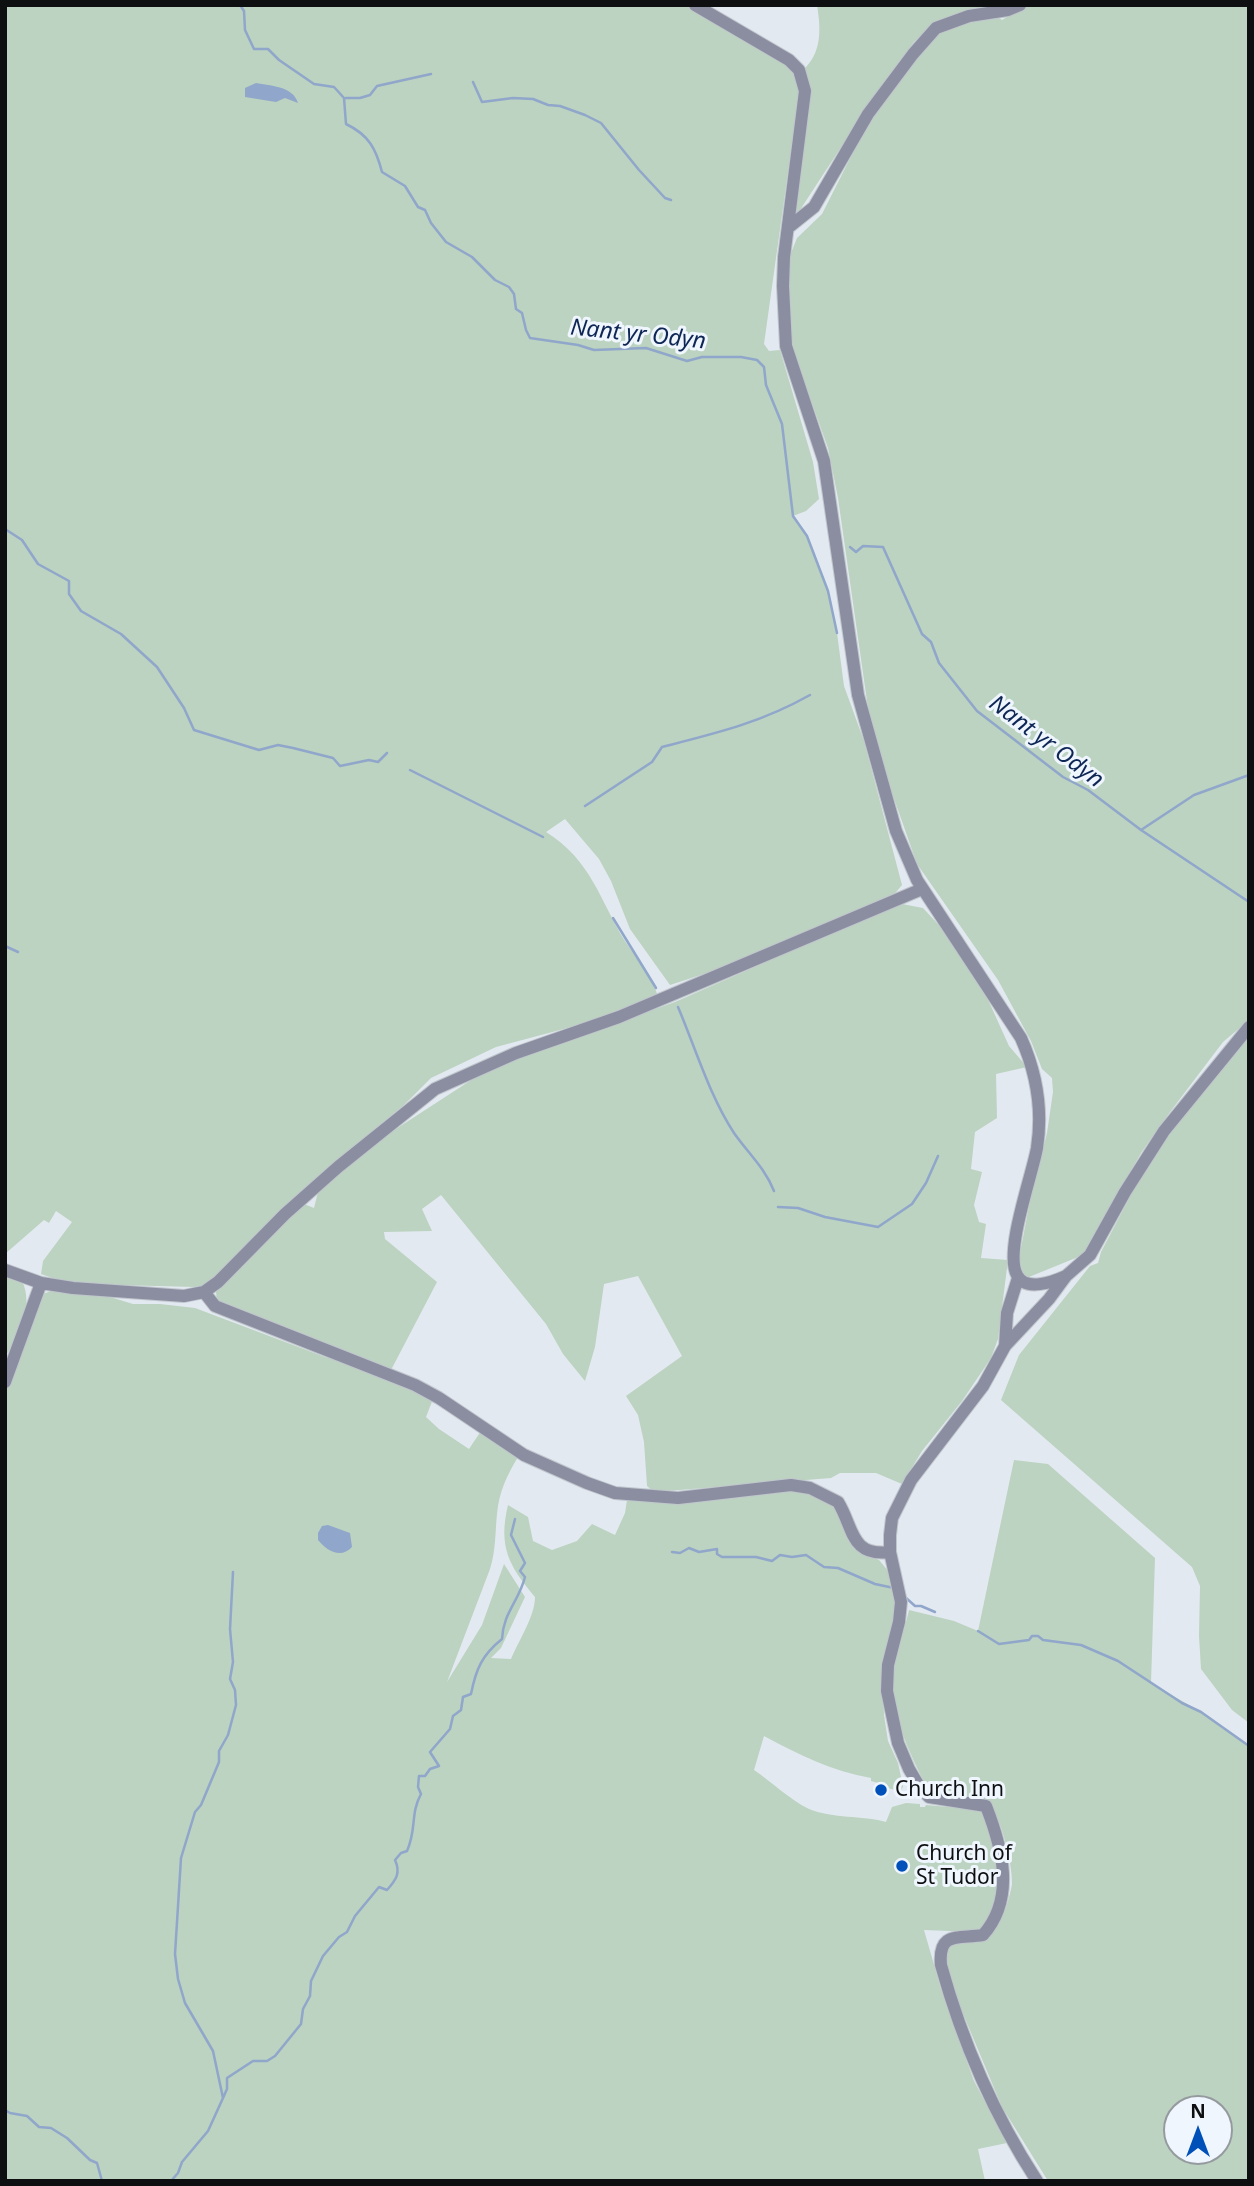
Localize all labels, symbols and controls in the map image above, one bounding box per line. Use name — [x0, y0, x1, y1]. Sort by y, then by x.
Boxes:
water label: Nant yr Odyn — [569, 314, 707, 356]
water label: Nant yr Odyn — [983, 690, 1109, 794]
place label: Church Inn — [895, 1777, 1004, 1803]
marker: Church Inn — [873, 1782, 889, 1798]
place label: Church of St Tudor — [916, 1841, 1012, 1891]
marker: Church of St Tudor — [894, 1858, 910, 1874]
north arrow — [1163, 2095, 1233, 2165]
text: N — [1190, 2098, 1206, 2124]

